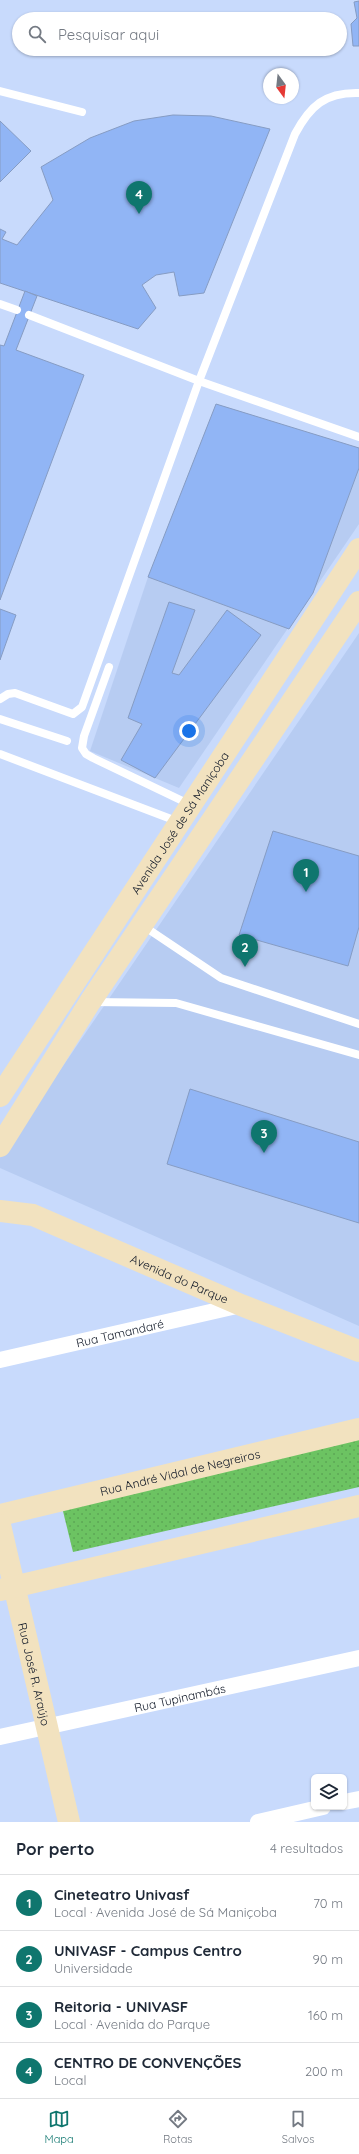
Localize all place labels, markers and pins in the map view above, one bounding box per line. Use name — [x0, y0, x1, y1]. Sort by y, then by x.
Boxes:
pin: 4 — [126, 181, 152, 214]
pin: 1 — [293, 859, 319, 892]
pin: 2 — [232, 934, 258, 967]
pin: 3 — [251, 1120, 277, 1153]

